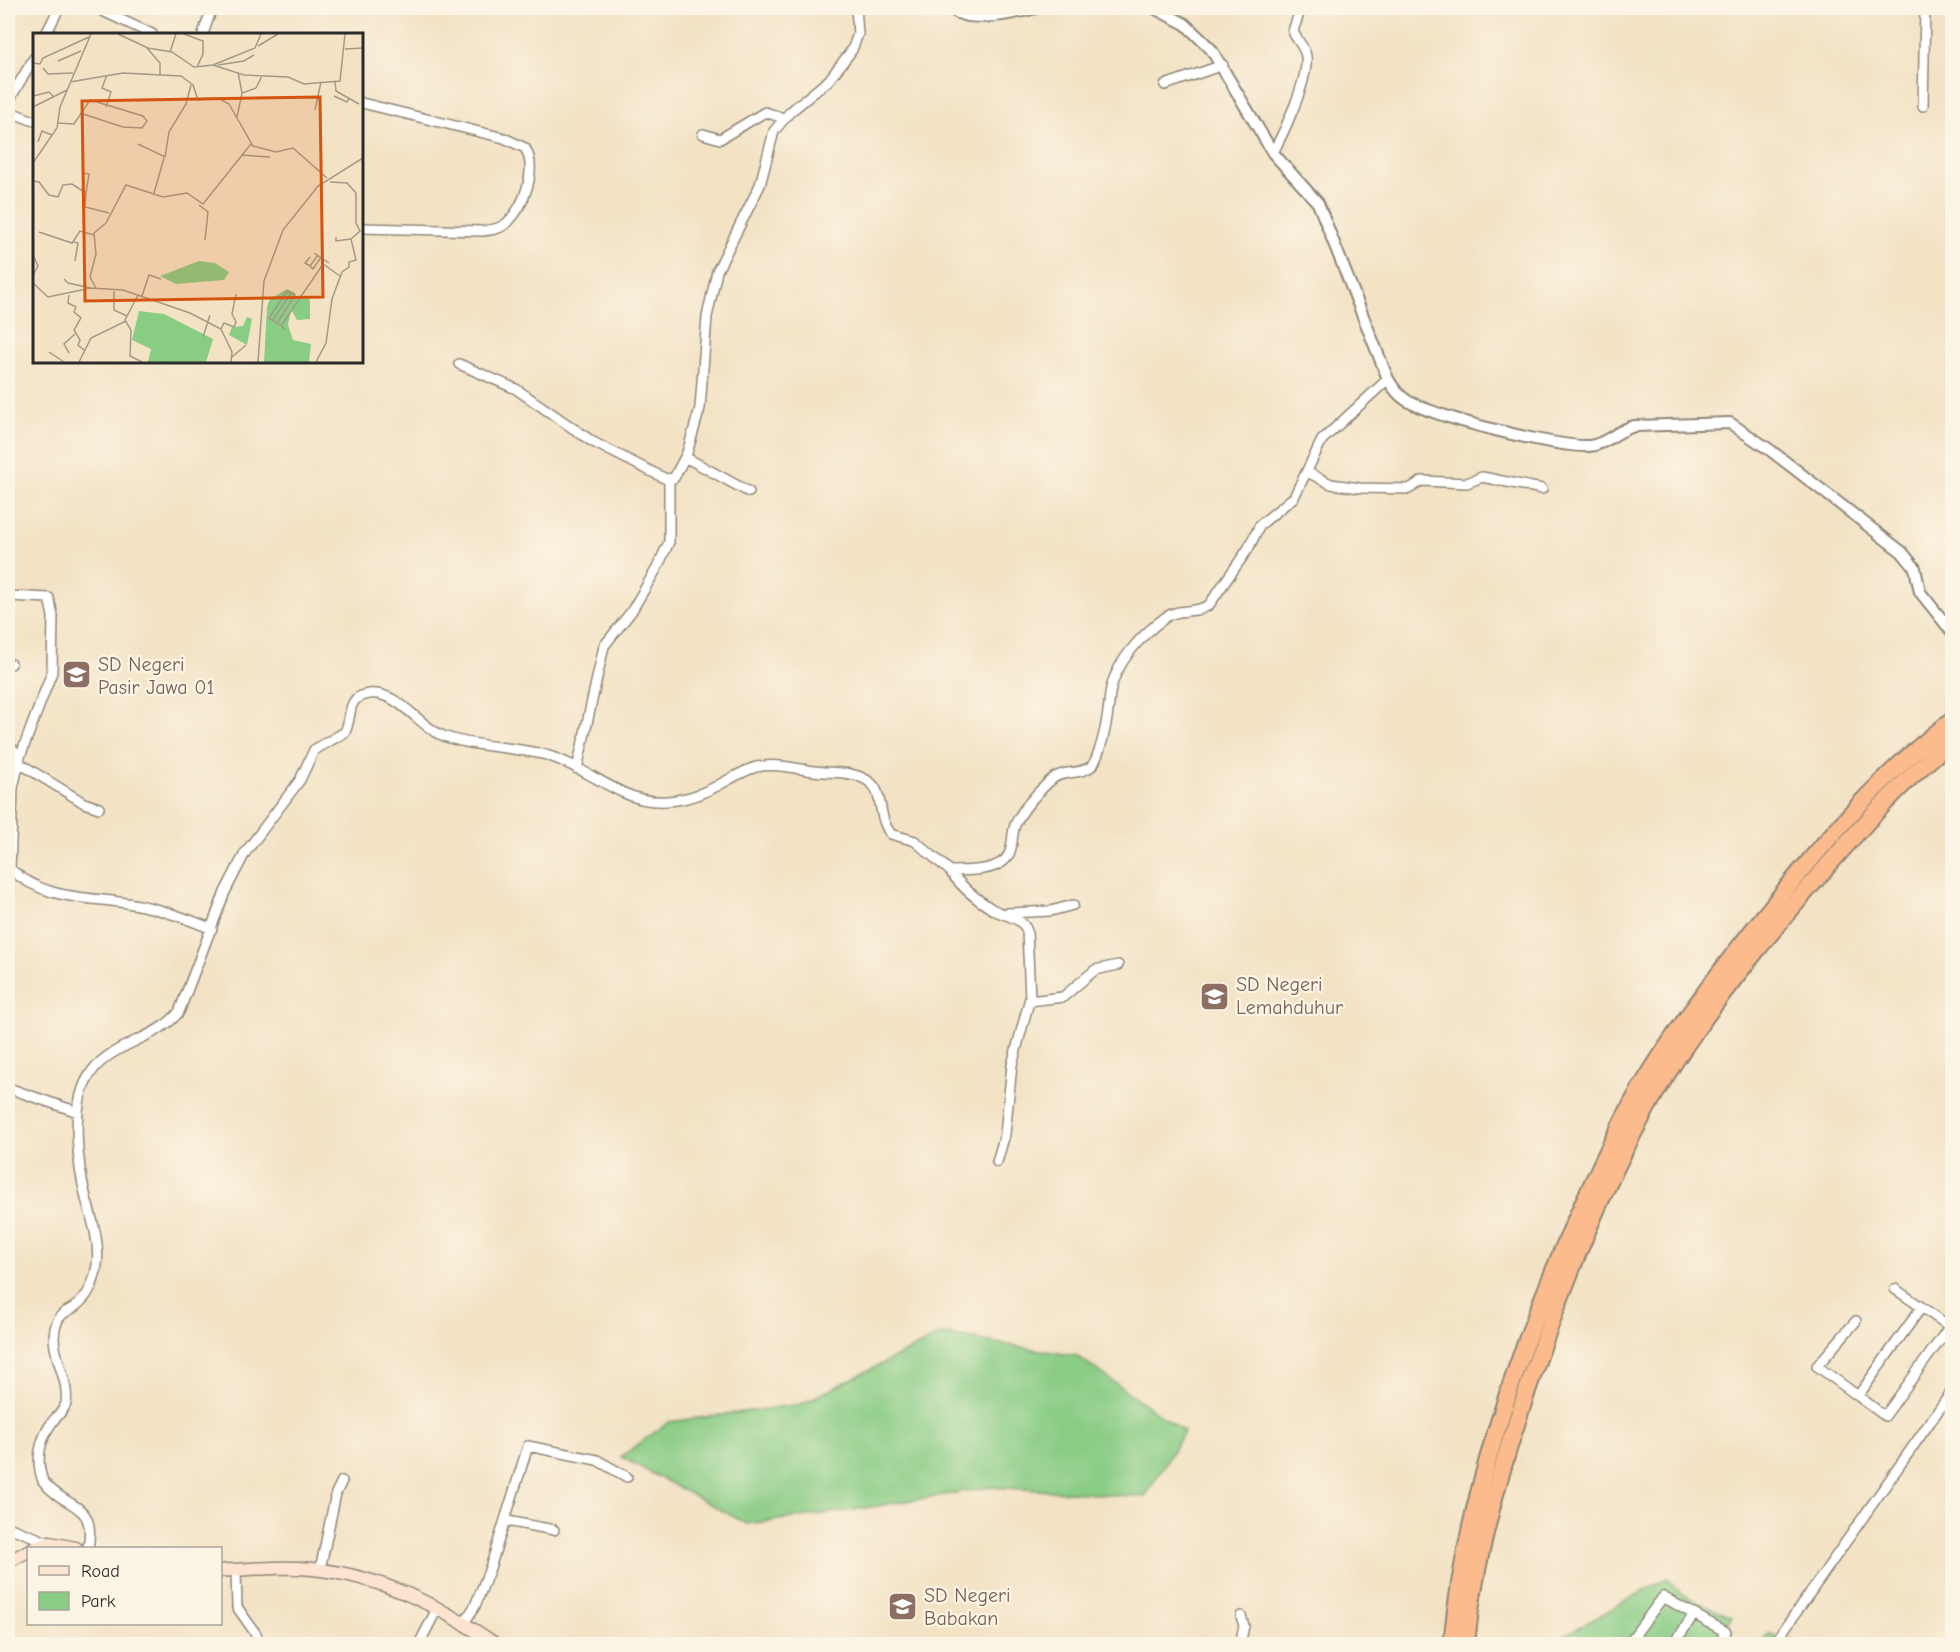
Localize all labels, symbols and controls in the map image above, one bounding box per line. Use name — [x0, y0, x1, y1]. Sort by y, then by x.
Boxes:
inset map — [33, 33, 363, 363]
place label: SD Negeri Pasir Jawa 01 — [98, 653, 214, 699]
school or university icon: SD Negeri Pasir Jawa 01 — [61, 659, 93, 691]
place label: SD Negeri Lemahduhur — [1236, 973, 1343, 1019]
school or university icon: SD Negeri Lemahduhur — [1199, 980, 1231, 1012]
legend — [27, 1547, 222, 1625]
text: Road — [81, 1561, 120, 1582]
place label: SD Negeri Babakan — [924, 1584, 1011, 1630]
text: Park — [81, 1591, 116, 1612]
school or university icon: SD Negeri Babakan — [887, 1591, 919, 1623]

